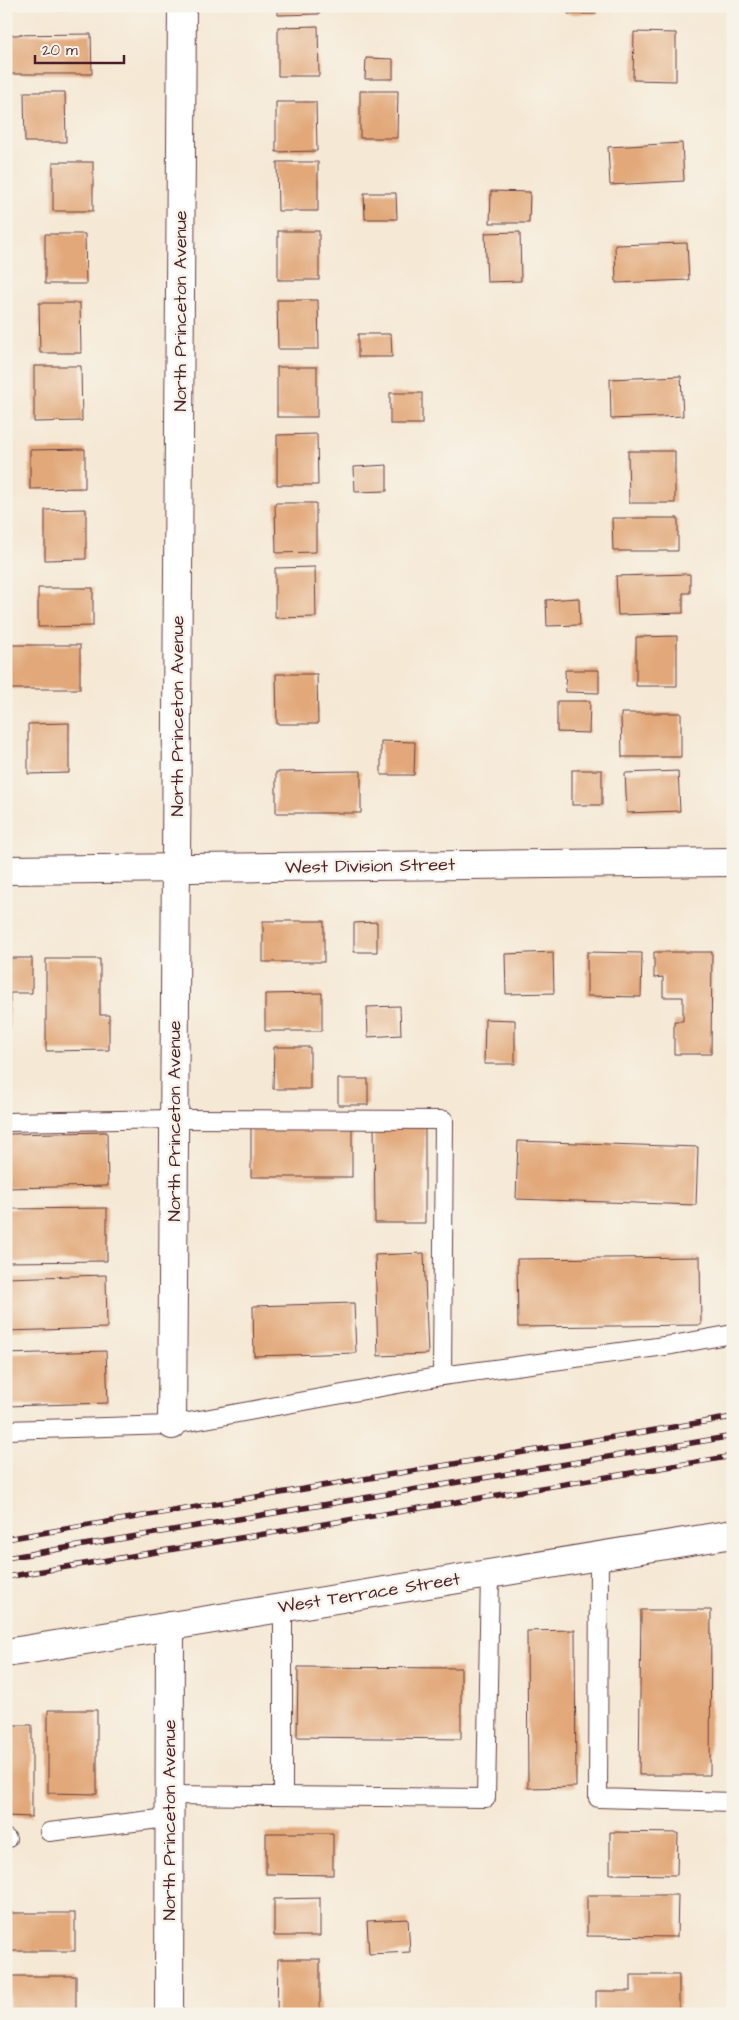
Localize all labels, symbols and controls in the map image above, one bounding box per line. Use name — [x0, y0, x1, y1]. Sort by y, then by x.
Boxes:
scale bar — [35, 32, 124, 64]
text: 20 m — [42, 40, 78, 61]
street label: North Princeton Avenue — [168, 210, 193, 412]
street label: North Princeton Avenue — [165, 615, 190, 817]
street label: West Division Street — [285, 852, 456, 880]
street label: North Princeton Avenue — [162, 1020, 187, 1222]
street label: West Terrace Street — [276, 1566, 463, 1620]
street label: North Princeton Avenue — [157, 1719, 182, 1921]

